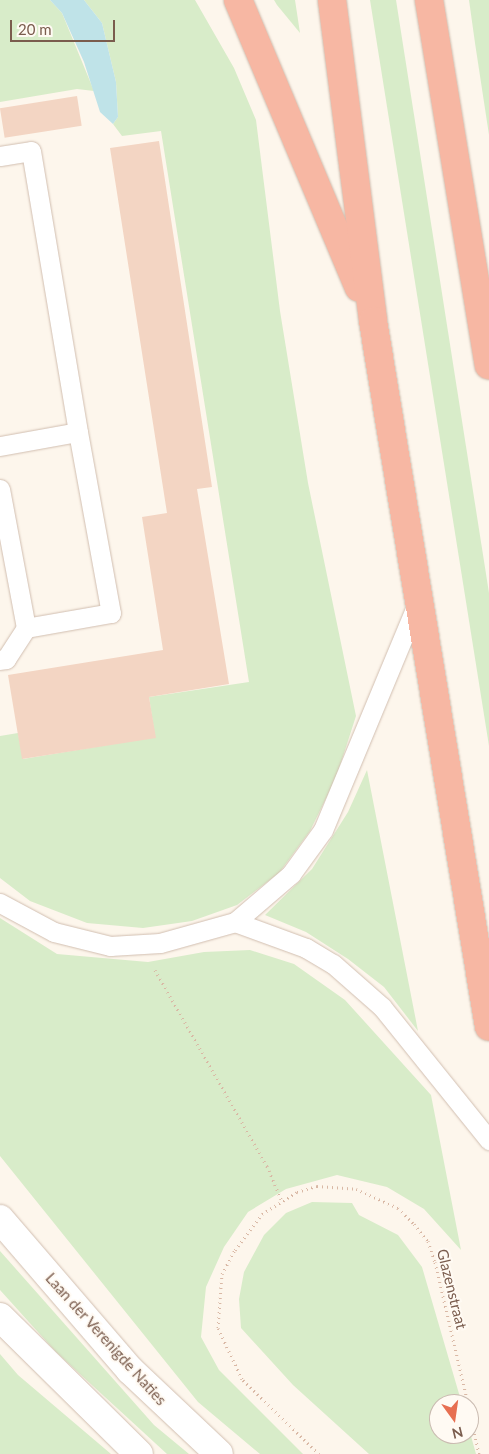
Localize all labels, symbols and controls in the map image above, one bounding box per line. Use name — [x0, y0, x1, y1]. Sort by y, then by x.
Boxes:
scale bar — [12, 10, 118, 42]
text: 20 m — [18, 20, 52, 38]
street label: Glazenstraat — [433, 1247, 471, 1331]
street label: Laan der Verenigde Naties — [42, 1269, 170, 1409]
north arrow — [429, 1394, 479, 1444]
text: N — [450, 1424, 465, 1443]

